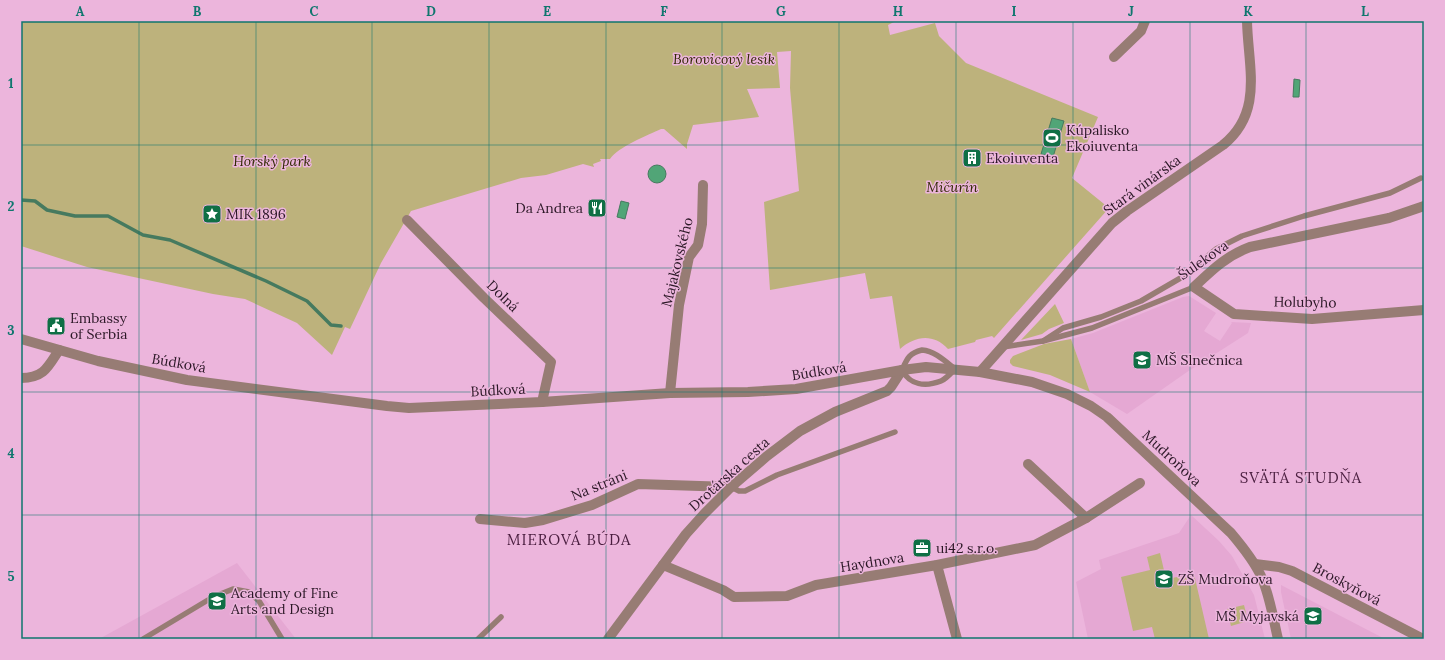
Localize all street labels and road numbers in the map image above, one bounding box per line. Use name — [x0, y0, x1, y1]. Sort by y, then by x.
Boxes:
street label: Stará vinárska — [1100, 151, 1184, 219]
street label: Majakovského — [657, 215, 697, 309]
street label: Šulekova — [1174, 236, 1232, 284]
street label: Dolná — [483, 276, 523, 316]
street label: Holubyho — [1273, 292, 1337, 312]
street label: Búdková — [150, 349, 208, 377]
street label: Búdková — [790, 358, 848, 384]
street label: Búdková — [470, 380, 526, 400]
street label: Mudroňova — [1139, 426, 1205, 490]
street label: Drotárska cesta — [685, 433, 773, 515]
street label: Na stráni — [568, 466, 630, 504]
street label: Haydnova — [839, 548, 905, 576]
street label: Broskyňová — [1310, 558, 1384, 610]

